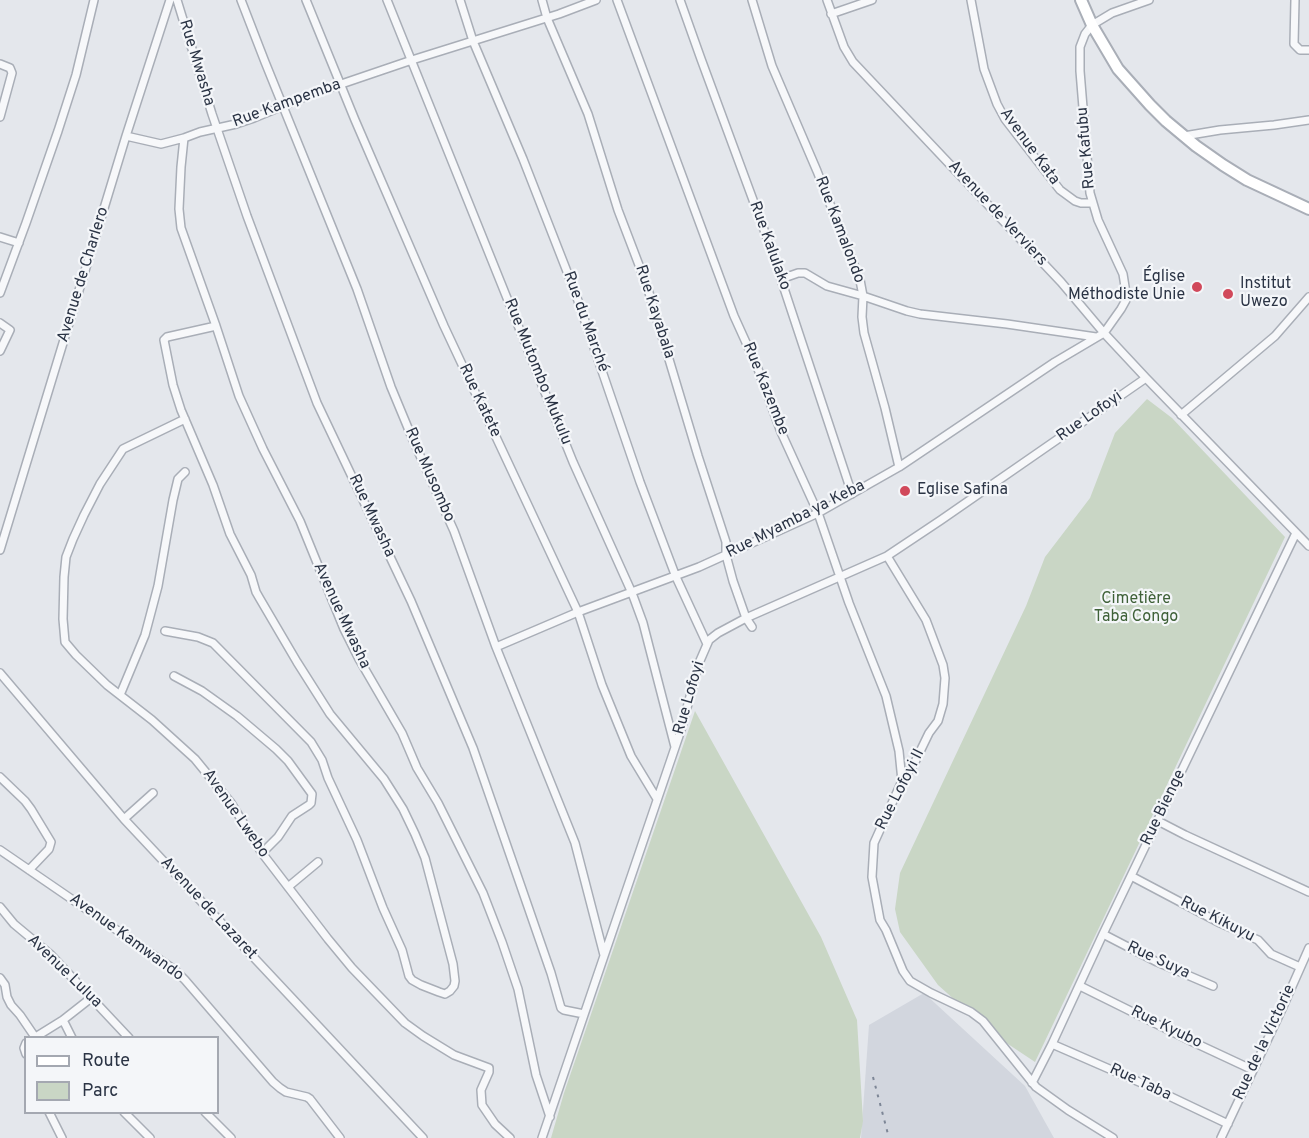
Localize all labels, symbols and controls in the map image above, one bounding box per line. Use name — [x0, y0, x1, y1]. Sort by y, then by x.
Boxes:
street label: Rue Mwasha — [174, 18, 218, 108]
street label: Rue Kampemba — [230, 76, 344, 132]
street label: Avenue Kata — [995, 105, 1063, 189]
street label: Rue Kafubu — [1074, 106, 1100, 190]
street label: Avenue de Verviers — [943, 157, 1051, 271]
street label: Rue Kamalondo — [810, 174, 868, 286]
street label: Rue Kalulako — [744, 199, 794, 293]
street label: Avenue de Charlero — [54, 205, 114, 345]
street label: Rue Kayabala — [630, 263, 678, 361]
place label: Église Méthodiste Unie — [1068, 268, 1185, 306]
street label: Rue du Marché — [558, 269, 612, 375]
place label: Institut Uwezo — [1240, 275, 1291, 313]
marker: Église Méthodiste Unie — [1190, 280, 1204, 294]
marker: Institut Uwezo — [1221, 287, 1235, 301]
street label: Rue Mutombo Mukulu — [499, 296, 575, 448]
street label: Rue Kazembe — [738, 340, 792, 438]
street label: Rue Katete — [454, 361, 504, 441]
street label: Rue Lofoyi — [1053, 387, 1127, 447]
street label: Rue Musombo — [400, 425, 458, 525]
street label: Rue Mwasha — [343, 471, 399, 561]
street label: Rue Myamba ya Keba — [723, 477, 869, 563]
place label: Eglise Safina — [917, 481, 1008, 501]
marker: Eglise Safina — [898, 484, 912, 498]
street label: Avenue Mwasha — [308, 560, 374, 672]
park label: Cimetière Taba Congo — [1094, 590, 1178, 628]
street label: Rue Lofoyi — [670, 659, 710, 737]
street label: Rue Lofoyi II — [872, 746, 930, 834]
street label: Avenue Lwebo — [197, 766, 273, 862]
street label: Rue Bienge — [1137, 767, 1191, 849]
street label: Avenue de Lazaret — [156, 854, 260, 964]
street label: Avenue Kamwando — [65, 890, 187, 986]
street label: Rue Kikuyu — [1176, 893, 1258, 947]
street label: Avenue Lulua — [22, 931, 106, 1013]
street label: Rue Suya — [1124, 938, 1192, 984]
street label: Rue de la Victorie — [1230, 982, 1300, 1104]
street label: Rue Kyubo — [1127, 1002, 1205, 1054]
legend — [24, 1036, 219, 1114]
text: Route — [82, 1050, 130, 1073]
street label: Rue Taba — [1106, 1060, 1174, 1106]
text: Parc — [82, 1080, 118, 1103]

